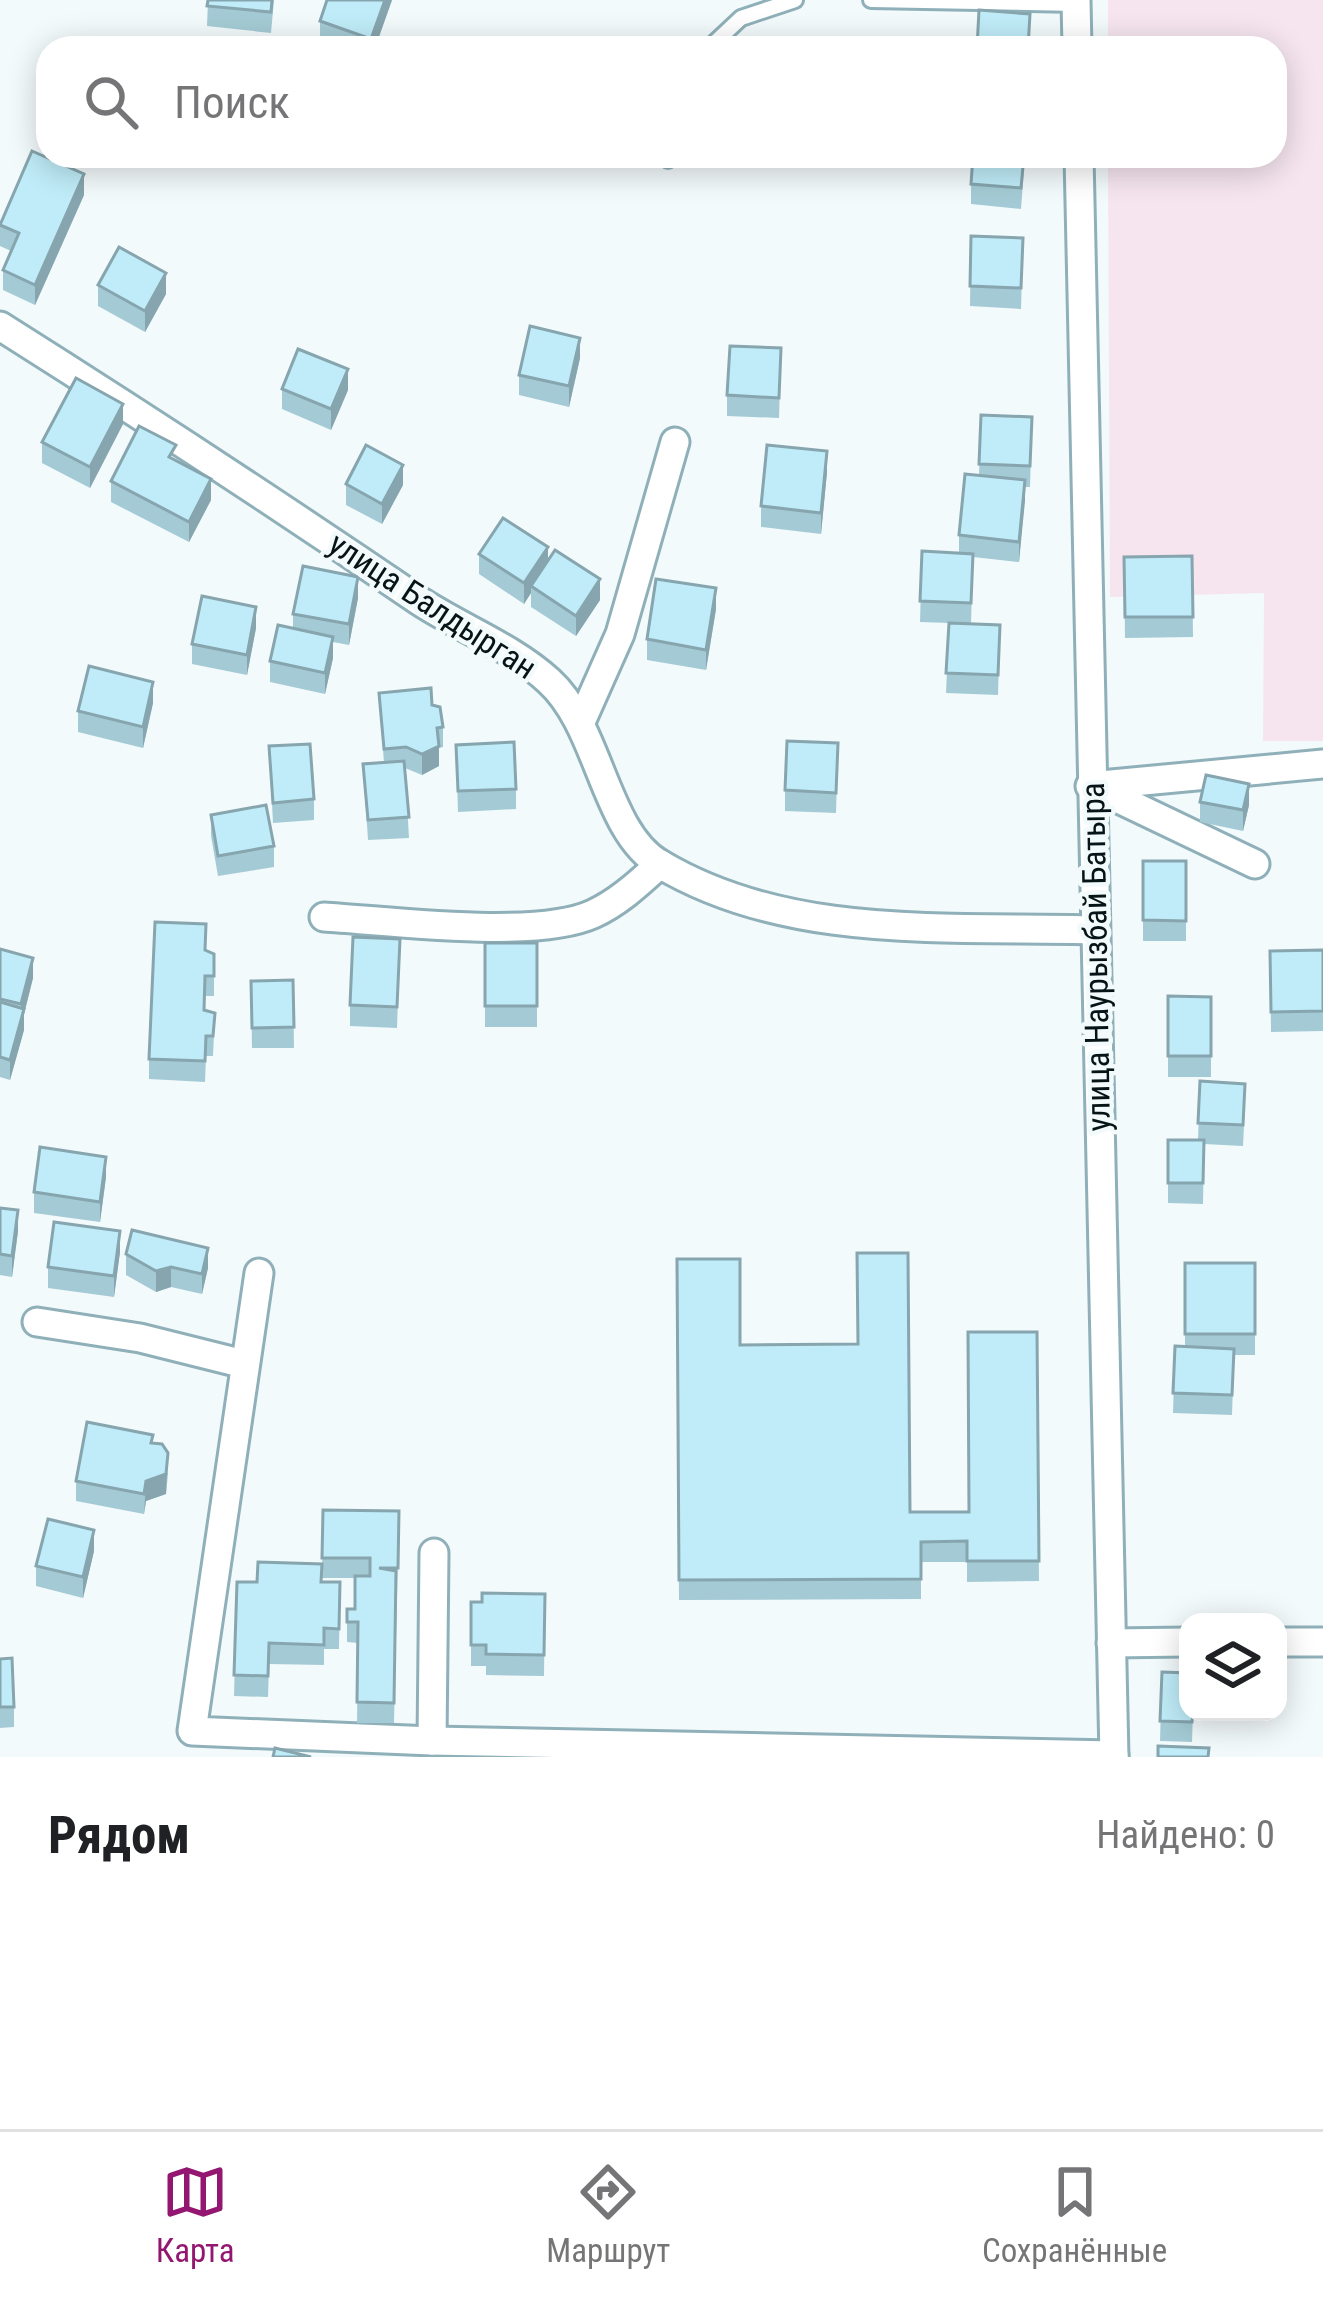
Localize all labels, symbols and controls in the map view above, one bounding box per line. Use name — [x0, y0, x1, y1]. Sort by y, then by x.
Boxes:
search box — [36, 36, 1287, 168]
icon: search — [78, 69, 144, 135]
text: Поиск — [174, 76, 290, 129]
street label: улица Балдырган — [322, 524, 544, 687]
street label: улица Наурызбай Батыра — [1073, 782, 1118, 1132]
map controls — [1179, 1613, 1287, 1721]
button: layers — [1179, 1613, 1287, 1721]
text: Рядом — [48, 1806, 190, 1865]
text: Найдено: 0 — [1096, 1812, 1275, 1858]
tab: Карта — [156, 2159, 235, 2270]
tab: Маршрут — [546, 2159, 670, 2270]
tab: Сохранённые — [982, 2159, 1167, 2270]

